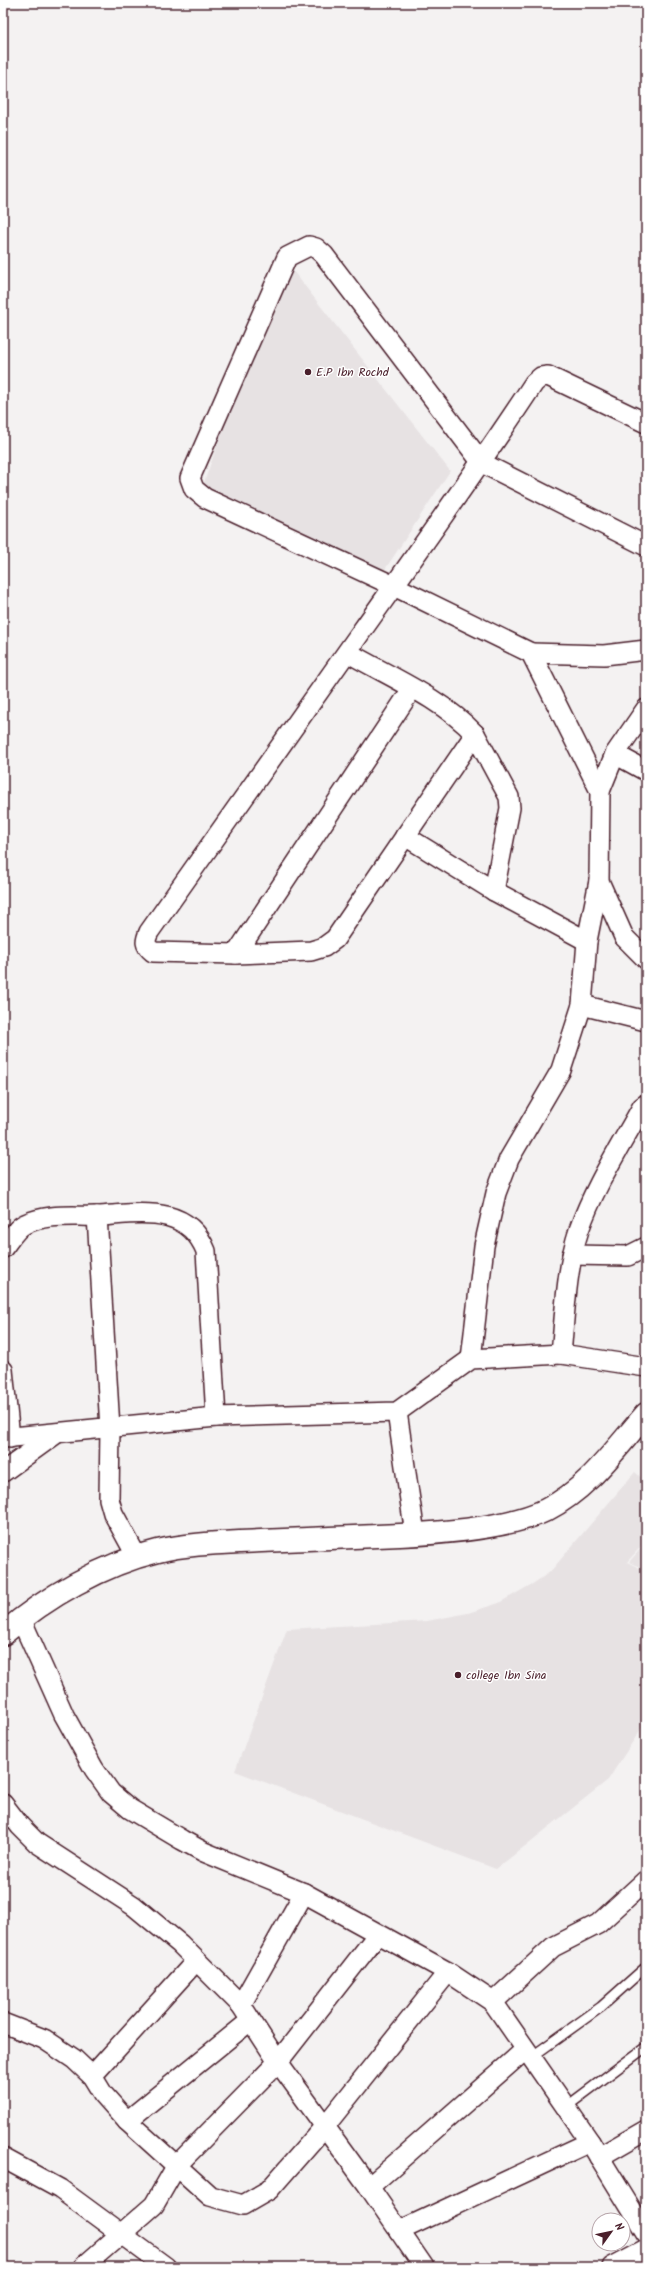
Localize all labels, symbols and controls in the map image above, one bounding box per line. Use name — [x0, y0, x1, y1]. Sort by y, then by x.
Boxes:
place label: E.P Ibn Rochd — [316, 363, 390, 382]
marker: E.P Ibn Rochd — [303, 367, 313, 377]
place label: college Ibn Sina — [466, 1666, 547, 1685]
marker: college Ibn Sina — [453, 1670, 463, 1680]
north arrow — [591, 2212, 631, 2252]
text: N — [609, 2219, 628, 2235]

